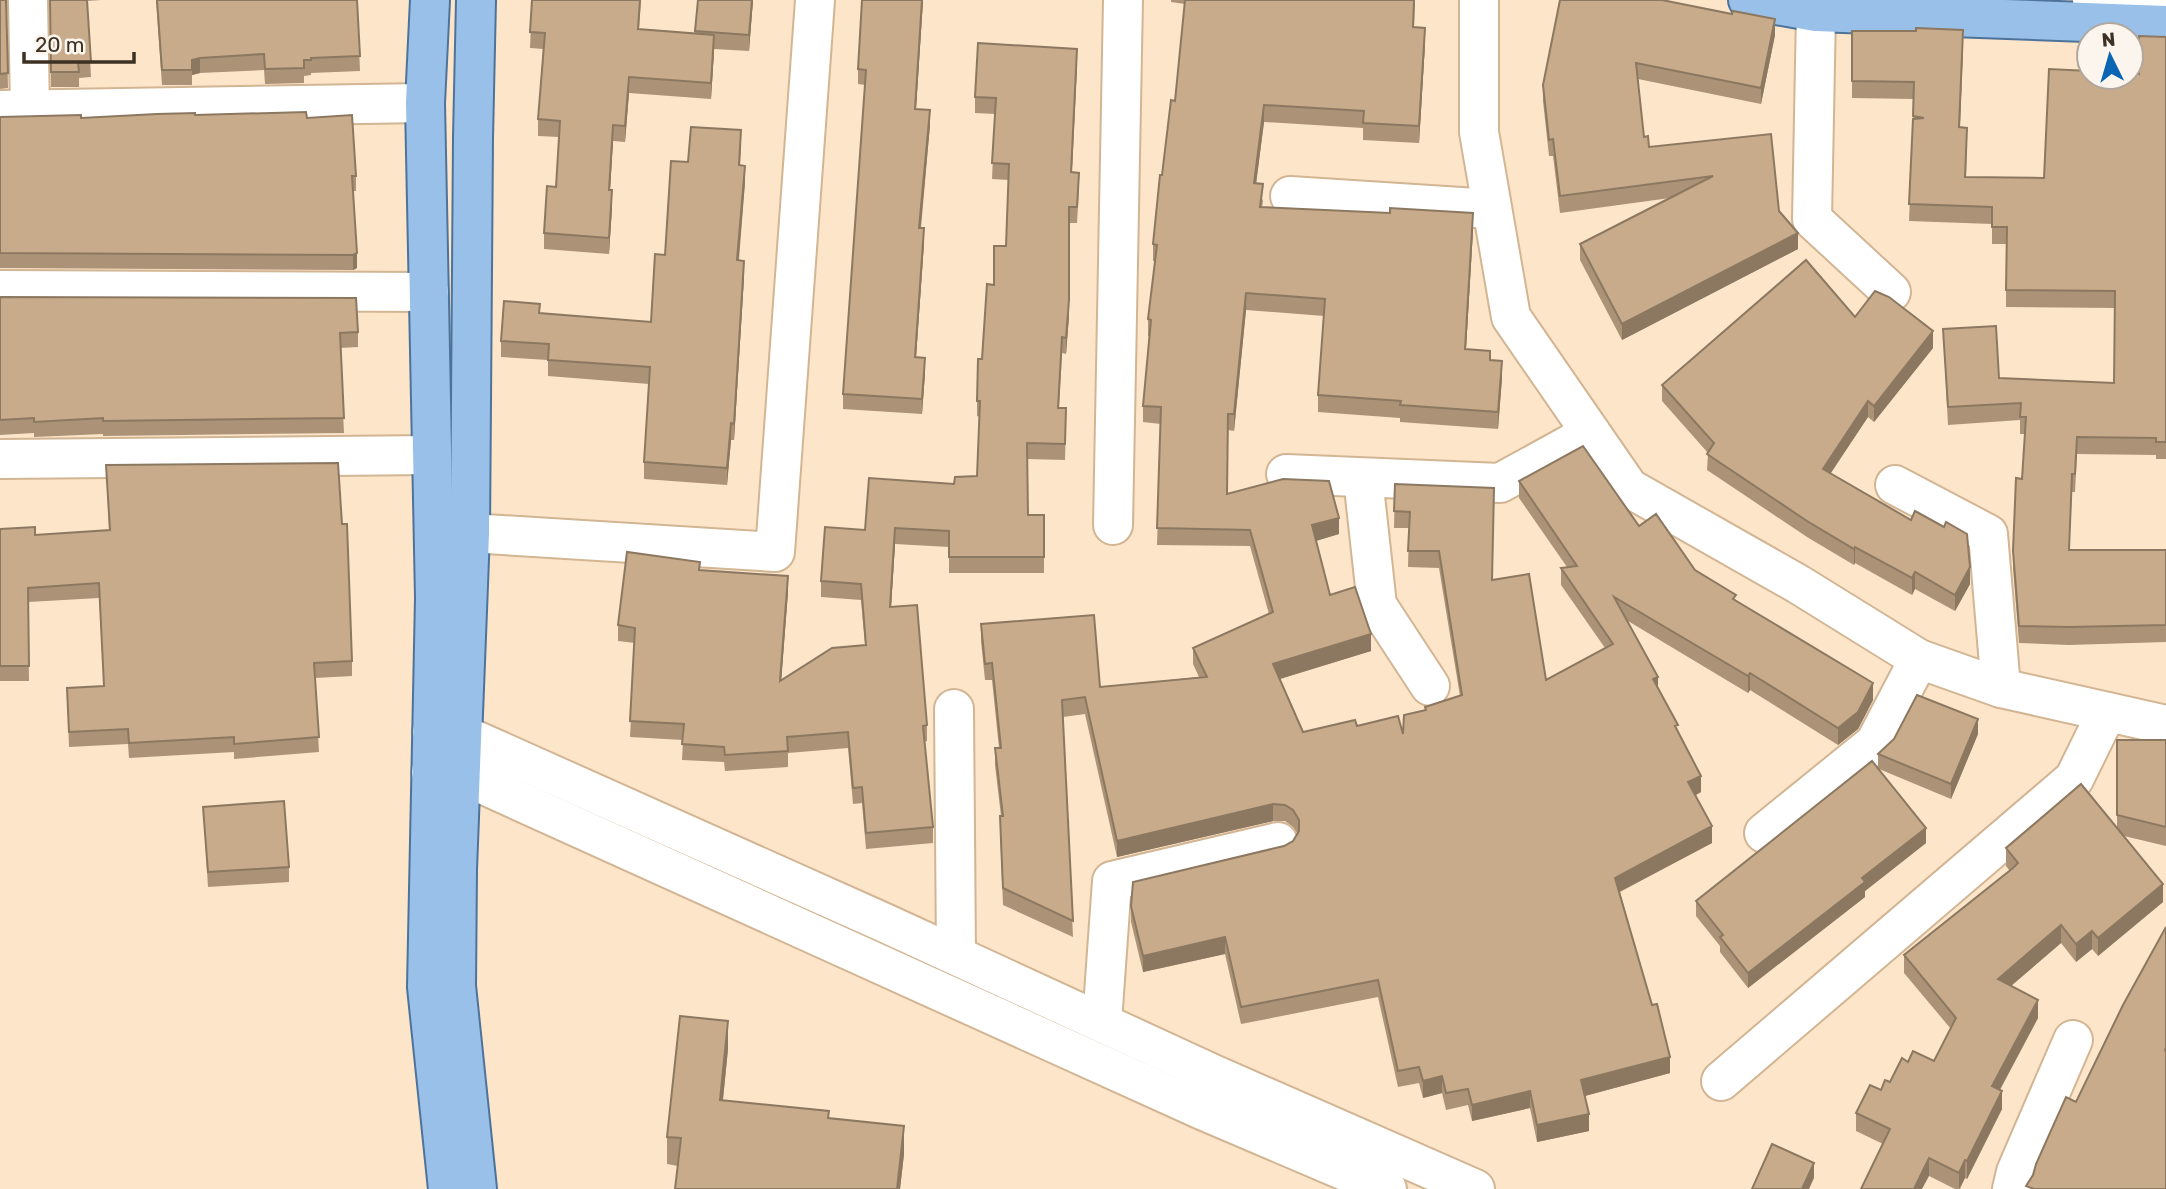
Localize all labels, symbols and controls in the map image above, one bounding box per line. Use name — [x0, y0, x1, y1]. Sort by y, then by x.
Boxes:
scale bar — [24, 21, 135, 65]
north arrow — [2075, 21, 2145, 91]
text: N — [2101, 28, 2116, 52]
text: 20 m — [35, 32, 84, 57]

